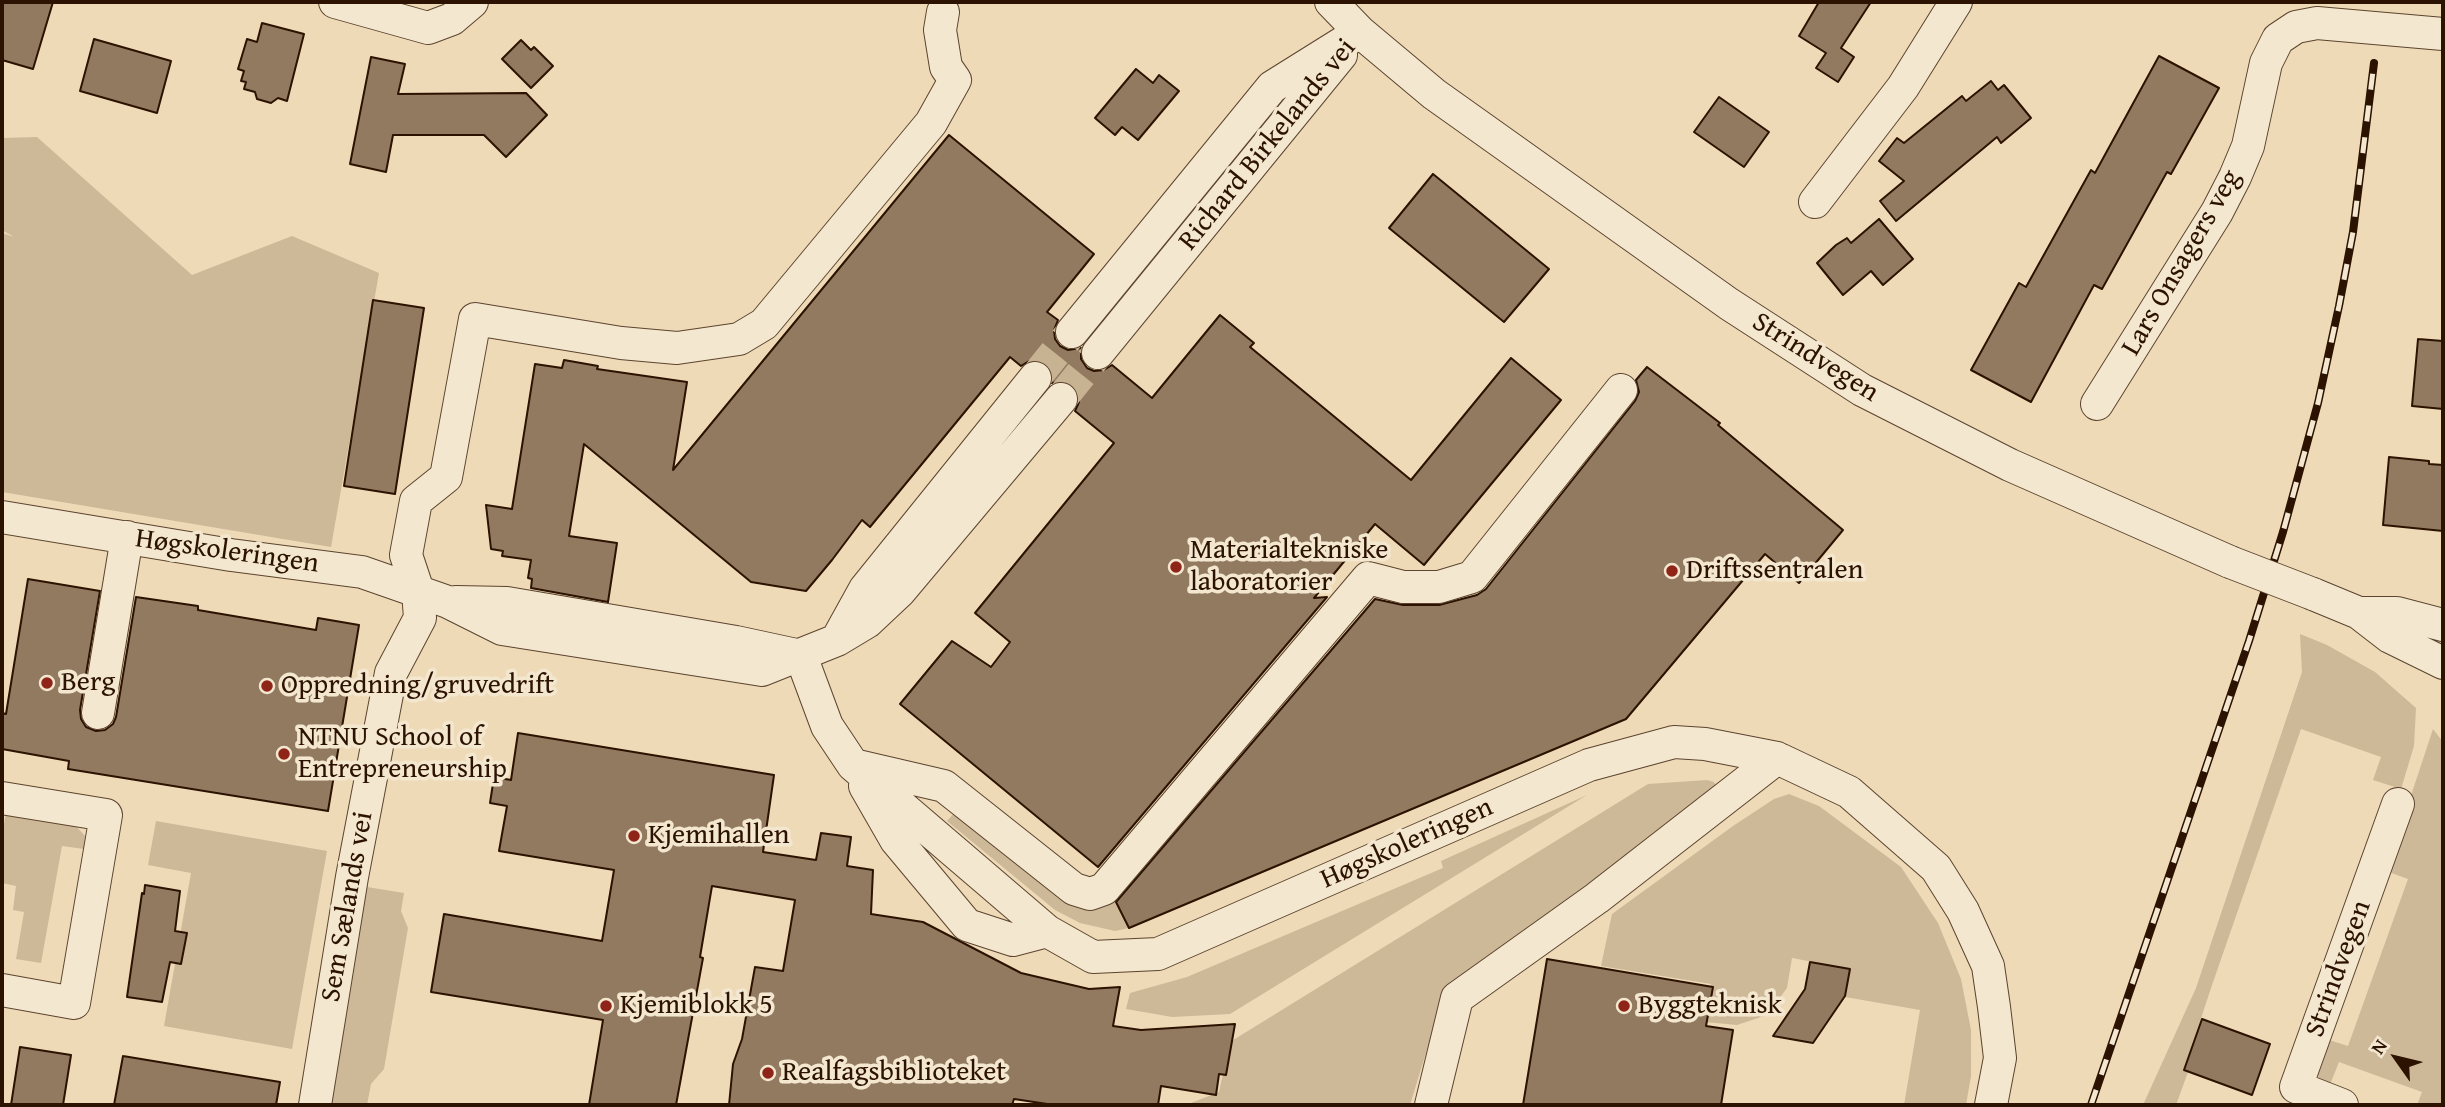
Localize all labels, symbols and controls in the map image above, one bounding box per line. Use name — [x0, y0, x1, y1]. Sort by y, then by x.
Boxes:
street label: Richard Birkelands vei — [1172, 32, 1364, 258]
street label: Lars Onsagers veg — [2115, 164, 2249, 362]
street label: Strindvegen — [1746, 306, 1884, 410]
street label: Høgskoleringen — [133, 523, 321, 581]
place label: Materialtekniske laboratorier — [1190, 534, 1388, 600]
place label: Driftssentralen — [1686, 554, 1863, 588]
marker: Materialtekniske laboratorier — [1168, 559, 1184, 575]
marker: Driftssentralen — [1664, 563, 1680, 579]
place label: Berg — [61, 666, 115, 700]
place label: Oppredning/gruvedrift — [281, 669, 554, 703]
marker: Berg — [39, 675, 55, 691]
marker: Oppredning/gruvedrift — [259, 678, 275, 694]
place label: NTNU School of Entrepreneurship — [298, 721, 507, 787]
marker: NTNU School of Entrepreneurship — [276, 746, 292, 762]
street label: Høgskoleringen — [1316, 791, 1498, 897]
street label: Sem Sælands vei — [315, 809, 381, 1005]
place label: Kjemihallen — [648, 819, 790, 853]
marker: Kjemihallen — [626, 828, 642, 844]
street label: Strindvegen — [2299, 896, 2379, 1042]
place label: Kjemiblokk 5 — [620, 989, 773, 1023]
place label: Byggteknisk — [1638, 989, 1782, 1023]
marker: Kjemiblokk 5 — [598, 998, 614, 1014]
marker: Byggteknisk — [1616, 998, 1632, 1014]
north arrow — [2361, 1023, 2431, 1093]
text: N — [2363, 1033, 2394, 1059]
place label: Realfagsbiblioteket — [782, 1056, 1006, 1090]
marker: Realfagsbiblioteket — [760, 1065, 776, 1081]

